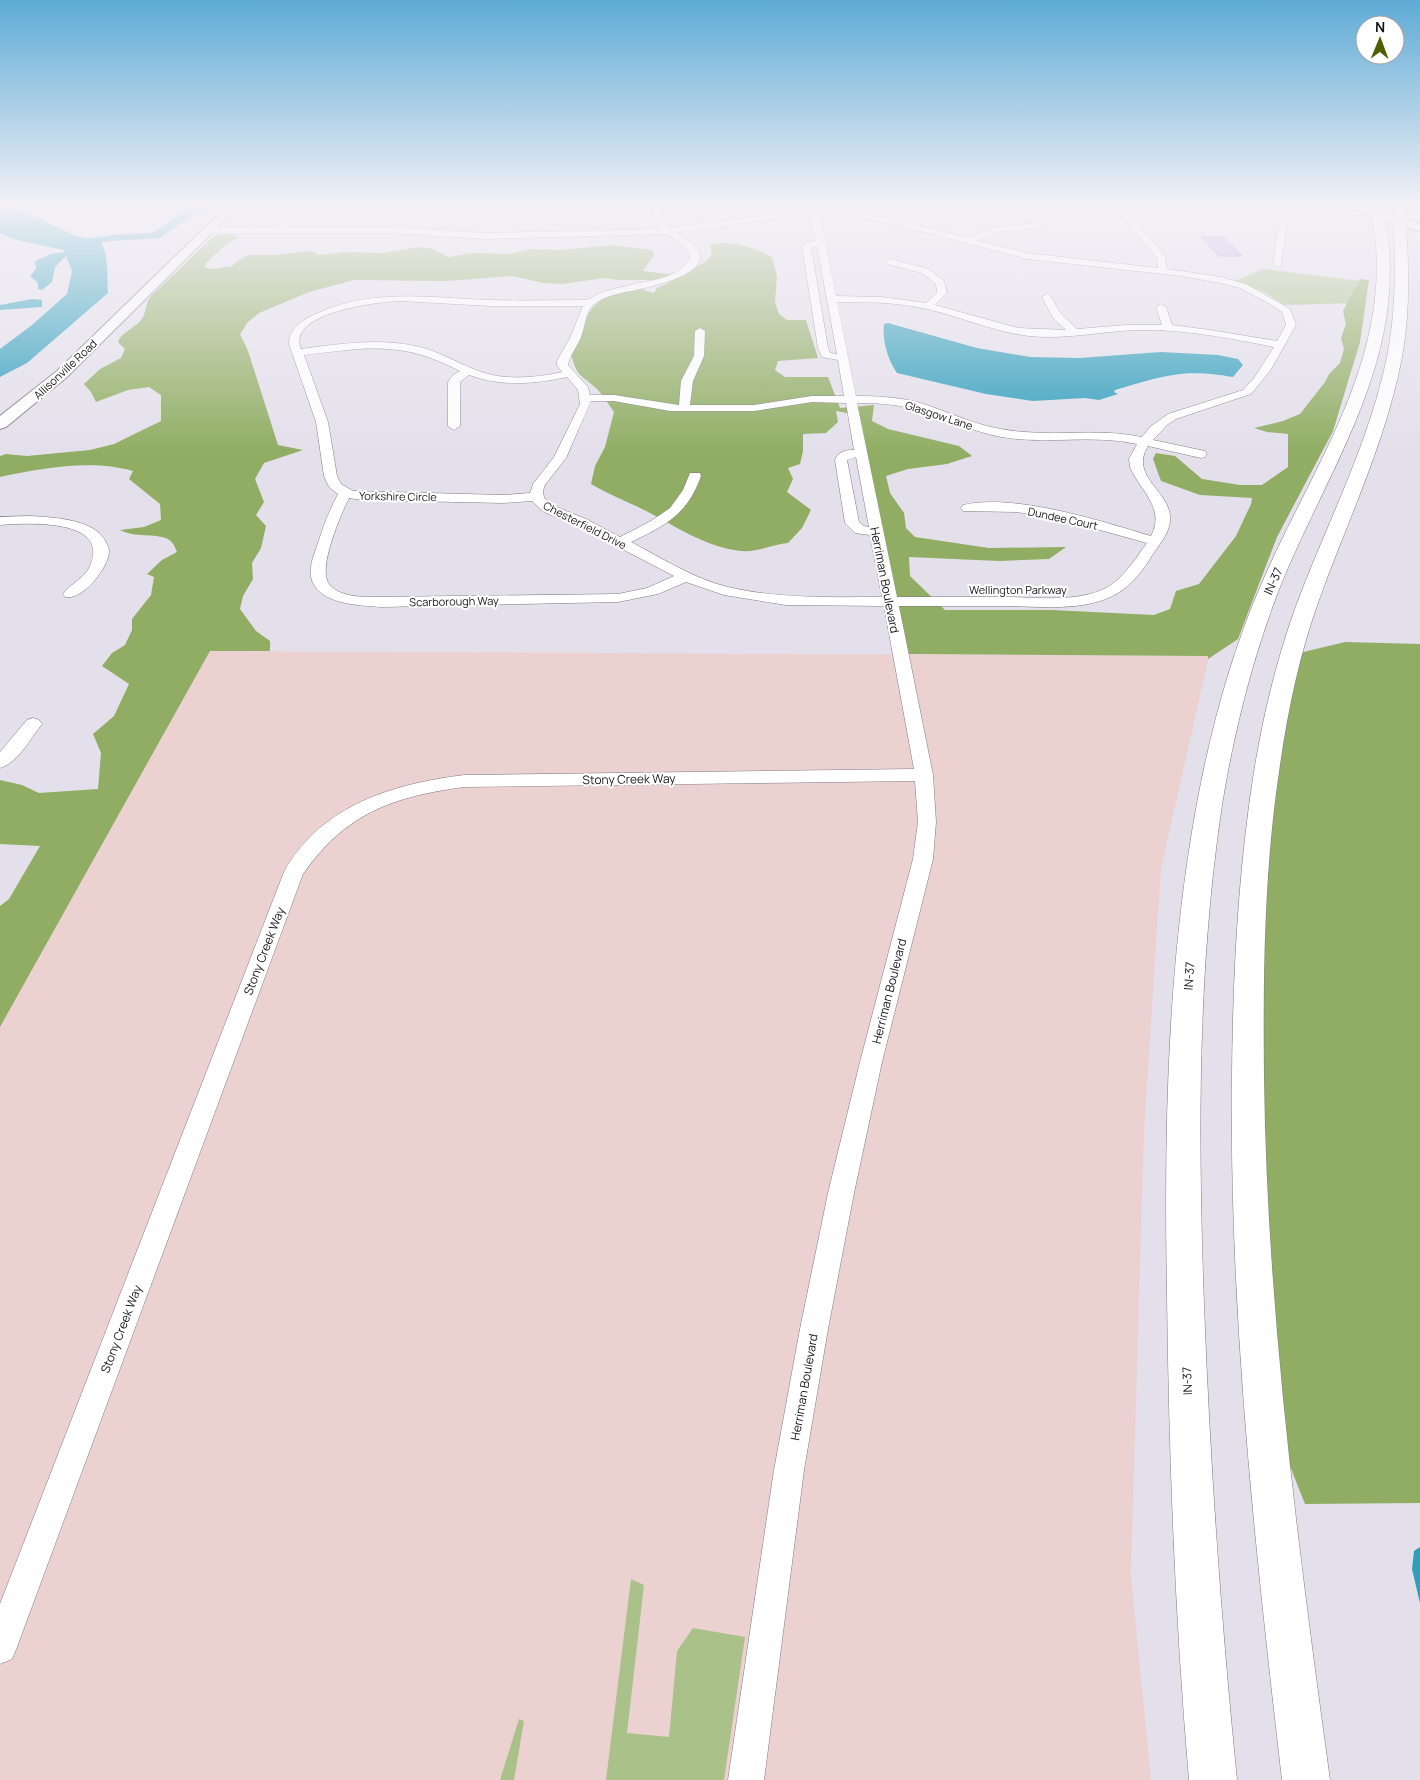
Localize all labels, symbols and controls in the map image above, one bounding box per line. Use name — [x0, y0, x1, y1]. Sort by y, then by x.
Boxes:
north arrow — [1355, 15, 1405, 65]
text: N — [1375, 17, 1385, 36]
street label: Allisonville Road — [30, 336, 100, 402]
street label: Glasgow Lane — [903, 397, 975, 433]
street label: Yorkshire Circle — [359, 488, 438, 504]
street label: Chesterfield Drive — [541, 498, 630, 553]
street label: Dundee Court — [1027, 503, 1099, 533]
street label: Herriman Boulevard — [866, 525, 904, 635]
street label: IN-37 — [1259, 565, 1287, 597]
street label: Wellington Parkway — [969, 582, 1067, 597]
street label: Scarborough Way — [409, 593, 499, 609]
street label: Stony Creek Way — [582, 770, 676, 788]
street label: Stony Creek Way — [239, 904, 289, 998]
street label: Herriman Boulevard — [868, 937, 910, 1045]
street label: IN-37 — [1180, 961, 1198, 991]
street label: Stony Creek Way — [96, 1282, 146, 1376]
street label: Herriman Boulevard — [786, 1332, 822, 1442]
street label: IN-37 — [1178, 1367, 1196, 1395]

